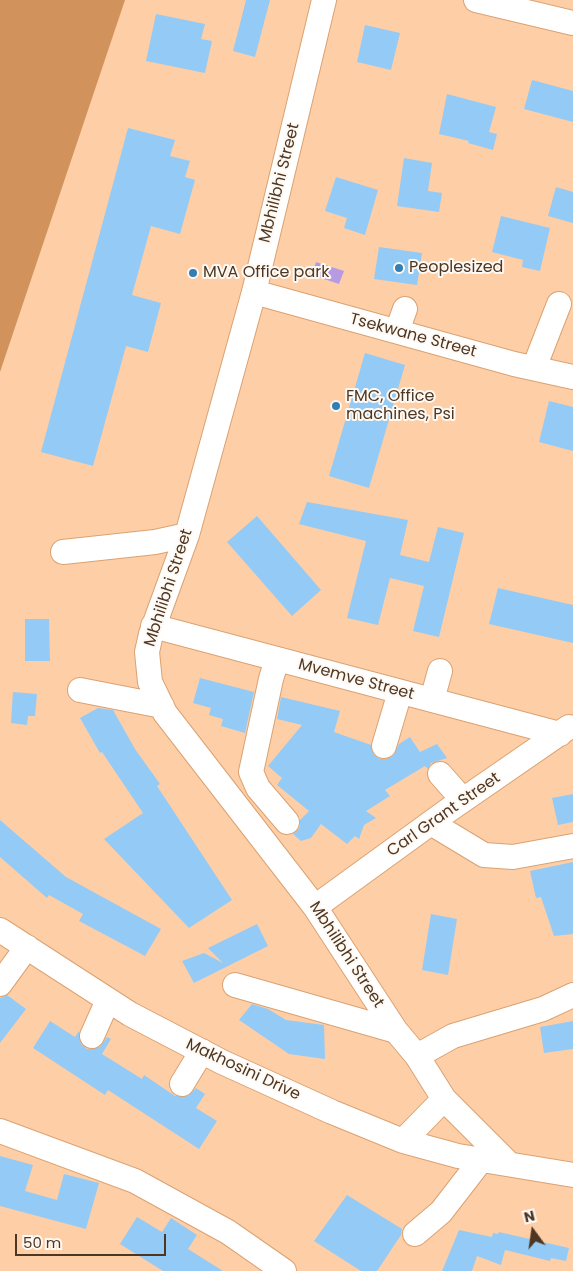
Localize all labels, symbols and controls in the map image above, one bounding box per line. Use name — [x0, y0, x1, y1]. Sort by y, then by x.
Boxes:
street label: Mbhilibhi Street — [256, 121, 304, 245]
place label: Peoplesized — [409, 258, 503, 278]
marker: Peoplesized — [393, 262, 405, 274]
place label: MVA Office park — [203, 263, 329, 283]
marker: MVA Office park — [187, 267, 199, 279]
street label: Tsekwane Street — [348, 310, 478, 362]
place label: FMC, Office machines, Psi — [346, 387, 455, 425]
marker: FMC, Office machines, Psi — [330, 400, 342, 412]
street label: Mbhilibhi Street — [141, 527, 197, 649]
street label: Mvemve Street — [296, 655, 416, 705]
street label: Carl Grant Street — [384, 769, 504, 861]
street label: Mbhilibhi Street — [305, 898, 387, 1012]
street label: Makhosini Drive — [183, 1035, 303, 1105]
text: N — [522, 1205, 537, 1227]
north arrow — [508, 1206, 558, 1256]
scale bar — [18, 1224, 169, 1256]
text: 50 m — [23, 1232, 61, 1253]

